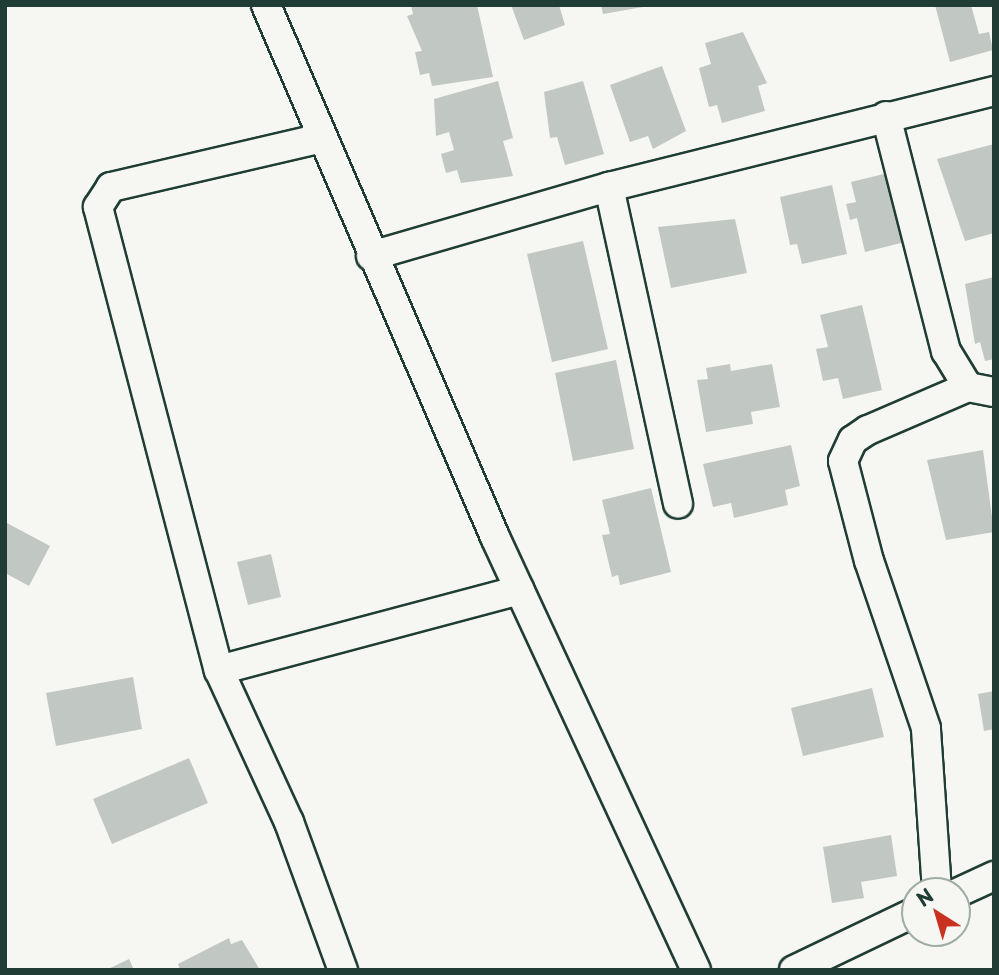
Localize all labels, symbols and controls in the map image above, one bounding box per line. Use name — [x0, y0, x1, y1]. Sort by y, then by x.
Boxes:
north arrow — [901, 877, 971, 947]
text: N — [910, 881, 939, 913]

